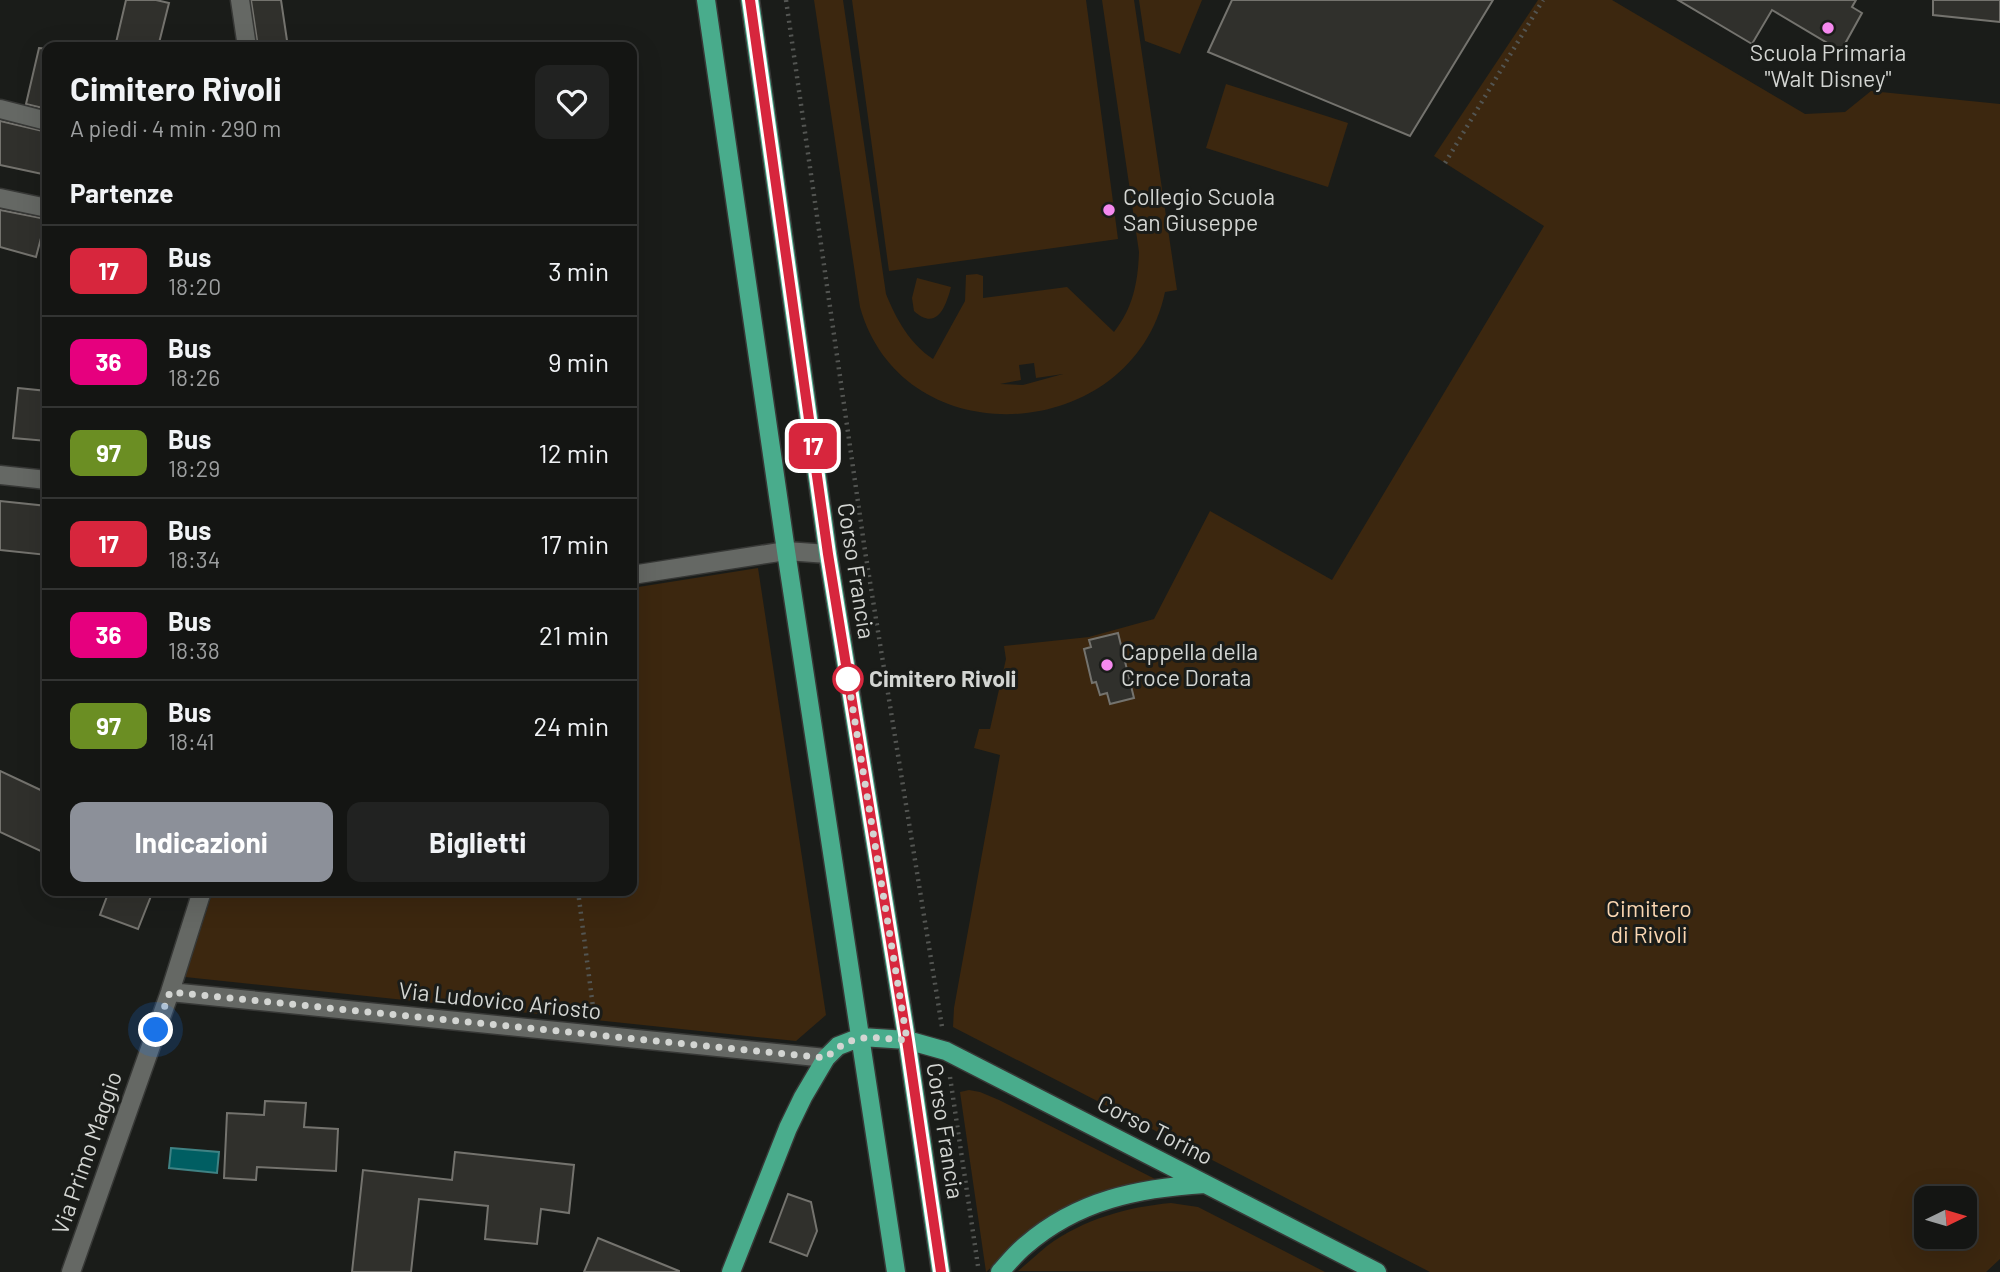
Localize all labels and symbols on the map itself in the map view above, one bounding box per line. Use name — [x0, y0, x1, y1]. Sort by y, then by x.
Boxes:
marker: Scuola Primaria "Walt Disney" — [1820, 20, 1836, 36]
place label: Scuola Primaria "Walt Disney" — [1750, 38, 1906, 92]
place label: Collegio Scuola San Giuseppe — [1123, 182, 1275, 236]
marker: Collegio Scuola San Giuseppe — [1101, 202, 1117, 218]
line badge: 17 — [782, 423, 844, 469]
street label: Corso Francia — [832, 501, 882, 641]
place label: Cappella della Croce Dorata — [1121, 637, 1258, 691]
marker: Cappella della Croce Dorata — [1099, 657, 1115, 673]
marker: Cimitero Rivoli — [833, 664, 863, 694]
place label: Cimitero Rivoli — [869, 664, 1016, 692]
park label: Cimitero di Rivoli — [1606, 894, 1692, 948]
street label: Via Ludovico Ariosto — [397, 975, 603, 1025]
your location — [138, 1012, 173, 1047]
street label: Corso Francia — [921, 1061, 971, 1201]
street label: Via Primo Maggio — [45, 1067, 127, 1238]
street label: Corso Torino — [1093, 1088, 1218, 1170]
north arrow — [1914, 1186, 1978, 1250]

